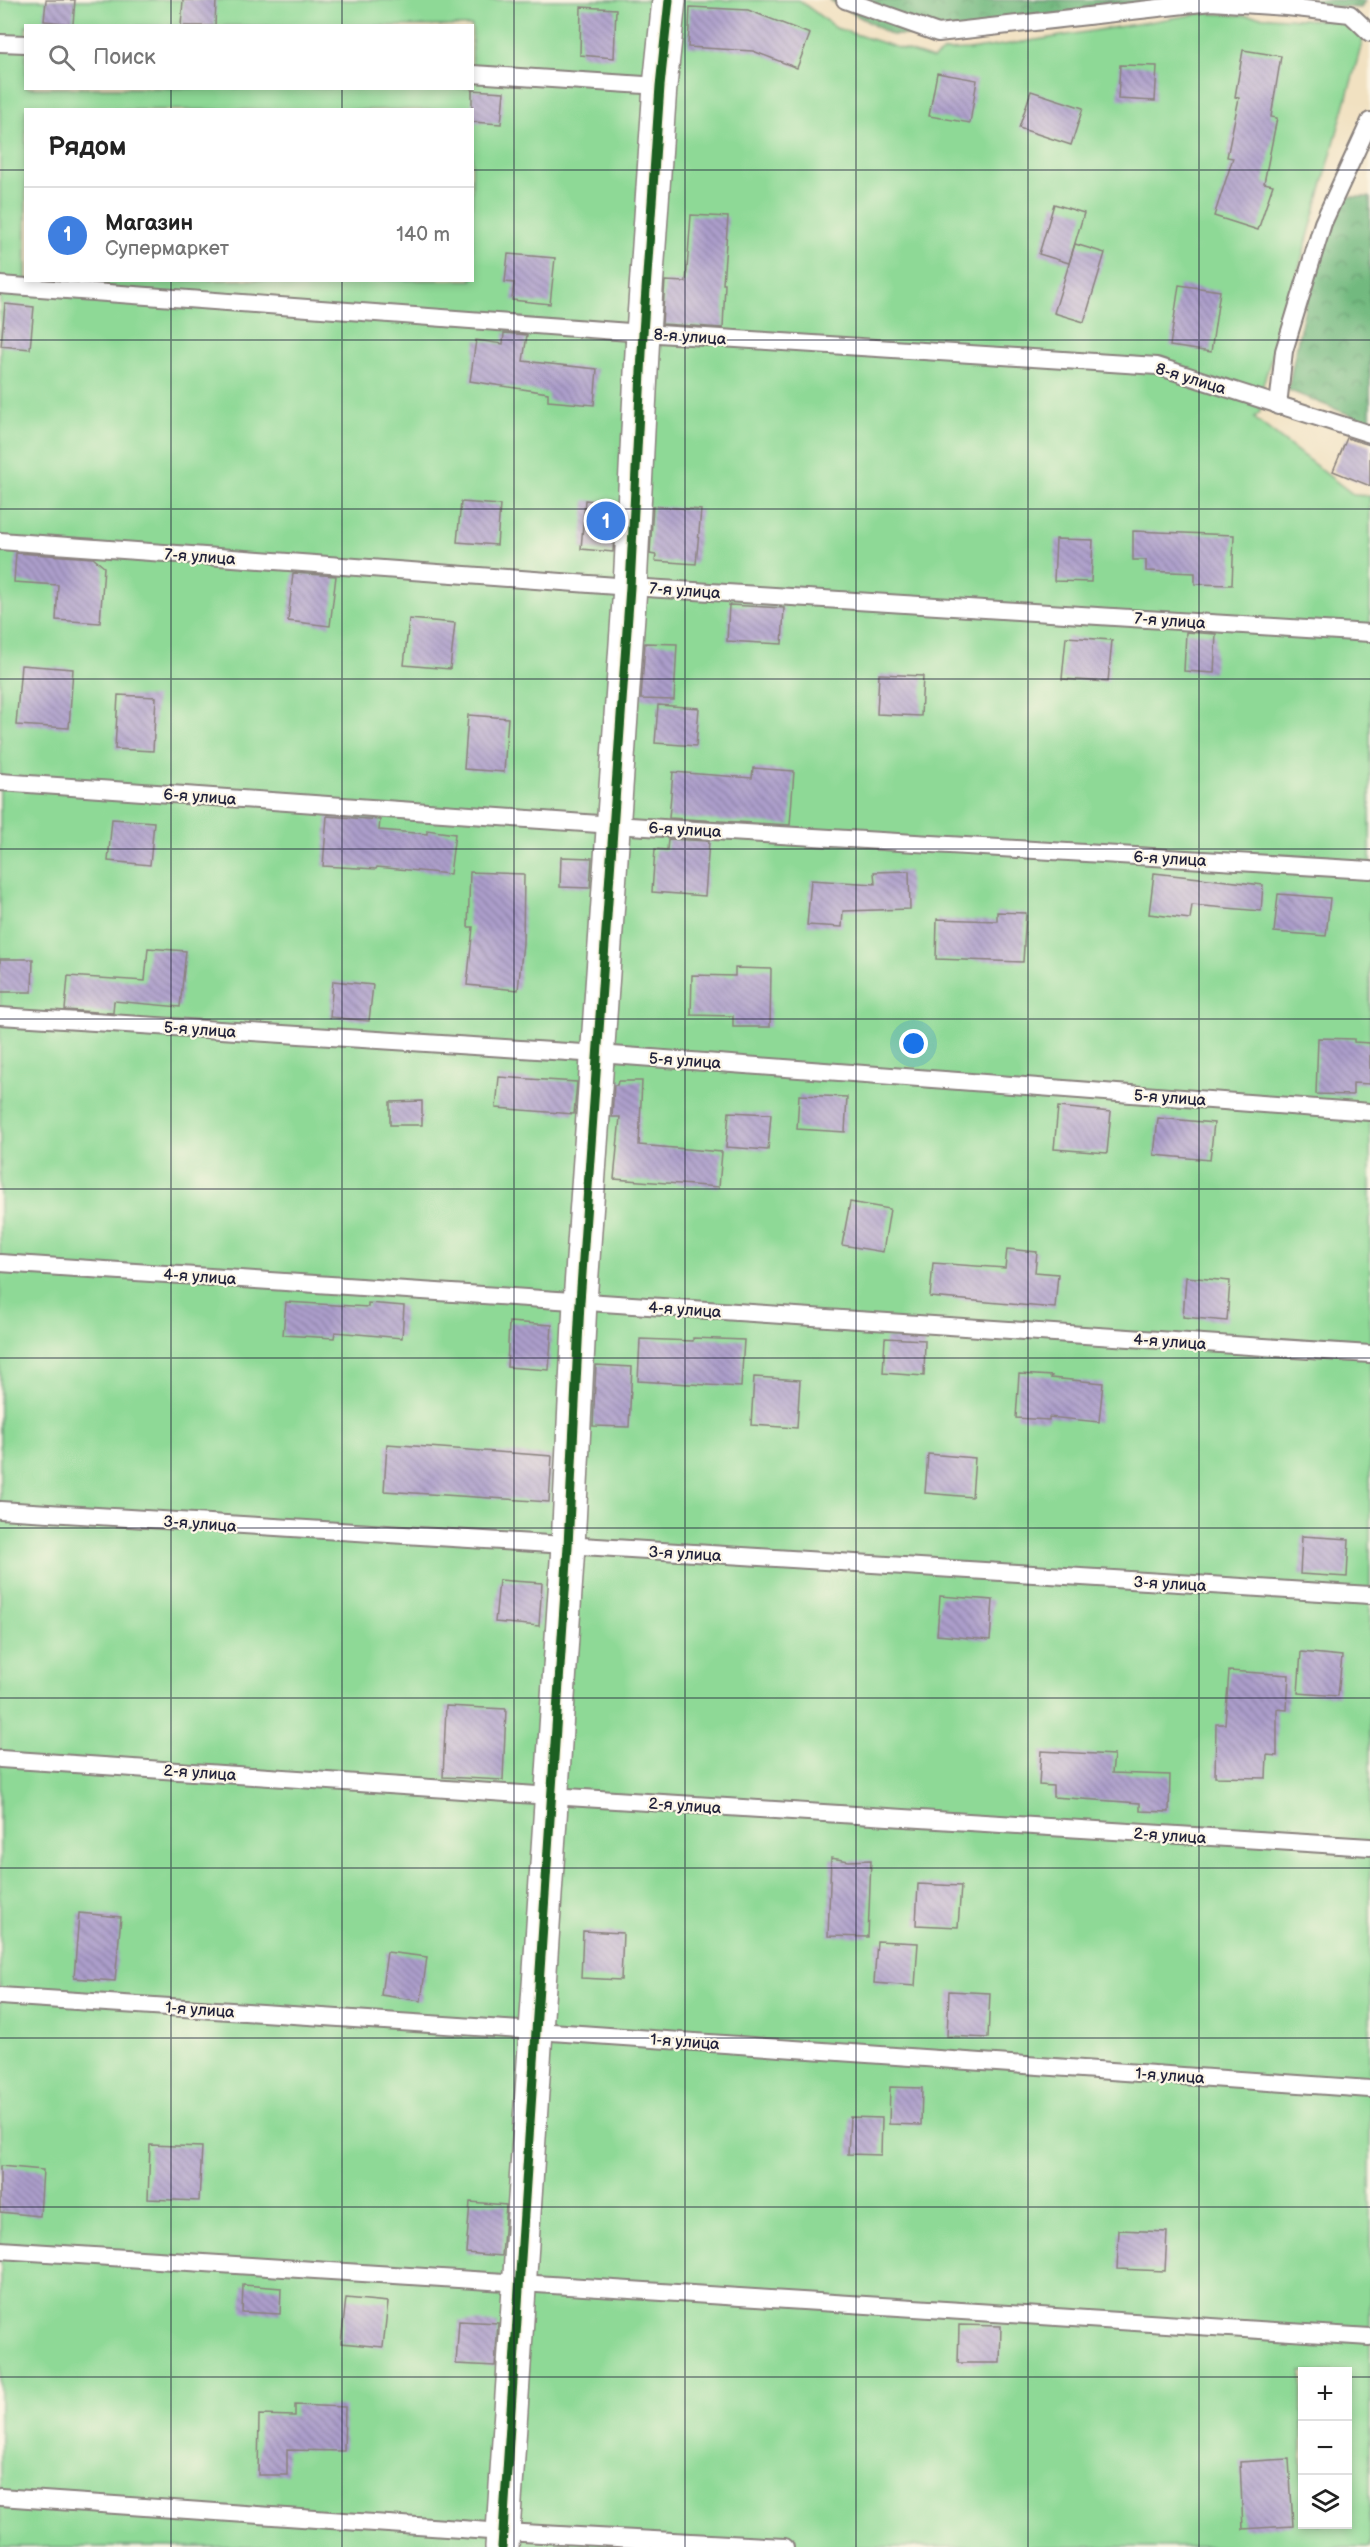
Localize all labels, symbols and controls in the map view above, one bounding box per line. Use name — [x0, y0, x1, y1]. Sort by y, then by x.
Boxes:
search box — [24, 24, 474, 90]
icon: search — [45, 41, 78, 74]
text: Поиск — [93, 44, 156, 71]
text: Рядом — [48, 132, 126, 163]
text: Магазин — [105, 210, 193, 237]
text: 1 — [63, 223, 72, 247]
text: 140 m — [396, 223, 450, 247]
text: Супермаркет — [105, 237, 229, 261]
street label: 8-я улица — [653, 325, 727, 350]
street label: 8-я улица — [1153, 360, 1229, 399]
pin: 1 — [586, 498, 626, 544]
street label: 7-я улица — [164, 546, 237, 569]
street label: 7-я улица — [649, 580, 722, 603]
street label: 7-я улица — [1134, 610, 1207, 633]
street label: 6-я улица — [163, 785, 238, 810]
street label: 6-я улица — [648, 819, 722, 842]
street label: 6-я улица — [1133, 848, 1207, 871]
street label: 5-я улица — [163, 1018, 237, 1043]
your location — [899, 1029, 928, 1058]
street label: 5-я улица — [648, 1049, 722, 1074]
street label: 5-я улица — [1133, 1086, 1207, 1111]
street label: 4-я улица — [163, 1265, 238, 1290]
street label: 4-я улица — [648, 1298, 723, 1323]
street label: 4-я улица — [1133, 1330, 1208, 1355]
street label: 3-я улица — [163, 1512, 238, 1537]
street label: 3-я улица — [648, 1543, 722, 1566]
street label: 3-я улица — [1133, 1573, 1207, 1596]
street label: 2-я улица — [163, 1761, 237, 1786]
street label: 2-я улица — [648, 1794, 722, 1819]
street label: 2-я улица — [1133, 1824, 1207, 1849]
street label: 1-я улица — [165, 1999, 236, 2022]
street label: 1-я улица — [650, 2031, 721, 2054]
street label: 1-я улица — [1135, 2065, 1206, 2088]
map controls — [1298, 2367, 1352, 2529]
button: + — [1298, 2367, 1352, 2421]
button: − — [1298, 2421, 1352, 2475]
button: layers — [1298, 2475, 1352, 2529]

